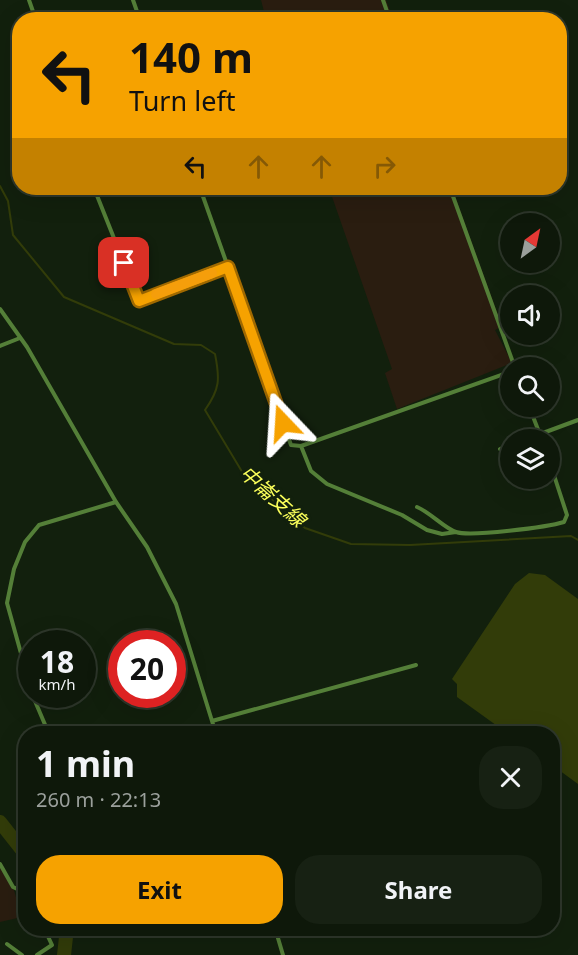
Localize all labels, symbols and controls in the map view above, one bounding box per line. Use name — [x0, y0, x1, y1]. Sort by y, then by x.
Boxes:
text: 140 m — [129, 28, 253, 85]
icon: left — [30, 36, 108, 114]
text: Turn left — [129, 82, 235, 119]
icon: left — [179, 150, 212, 183]
icon: ahead — [242, 150, 275, 183]
icon: ahead — [305, 150, 338, 183]
icon: right — [368, 150, 401, 183]
north arrow — [500, 213, 560, 273]
map controls — [500, 213, 560, 489]
pin — [98, 237, 149, 288]
icon: arrive — [107, 246, 140, 279]
button: sound — [500, 285, 560, 345]
button: search — [500, 357, 560, 417]
position arrow — [251, 391, 315, 455]
button: layers — [500, 429, 560, 489]
water label: 中崙支線 — [234, 459, 313, 534]
speed limit sign: 20 — [108, 630, 186, 708]
text: 18 — [40, 641, 74, 682]
text: km/h — [39, 674, 75, 694]
text: 1 min — [36, 739, 135, 788]
button: close — [479, 746, 542, 809]
text: 260 m · 22:13 — [36, 786, 161, 813]
button: Exit — [36, 855, 283, 924]
button: Share — [295, 855, 542, 924]

